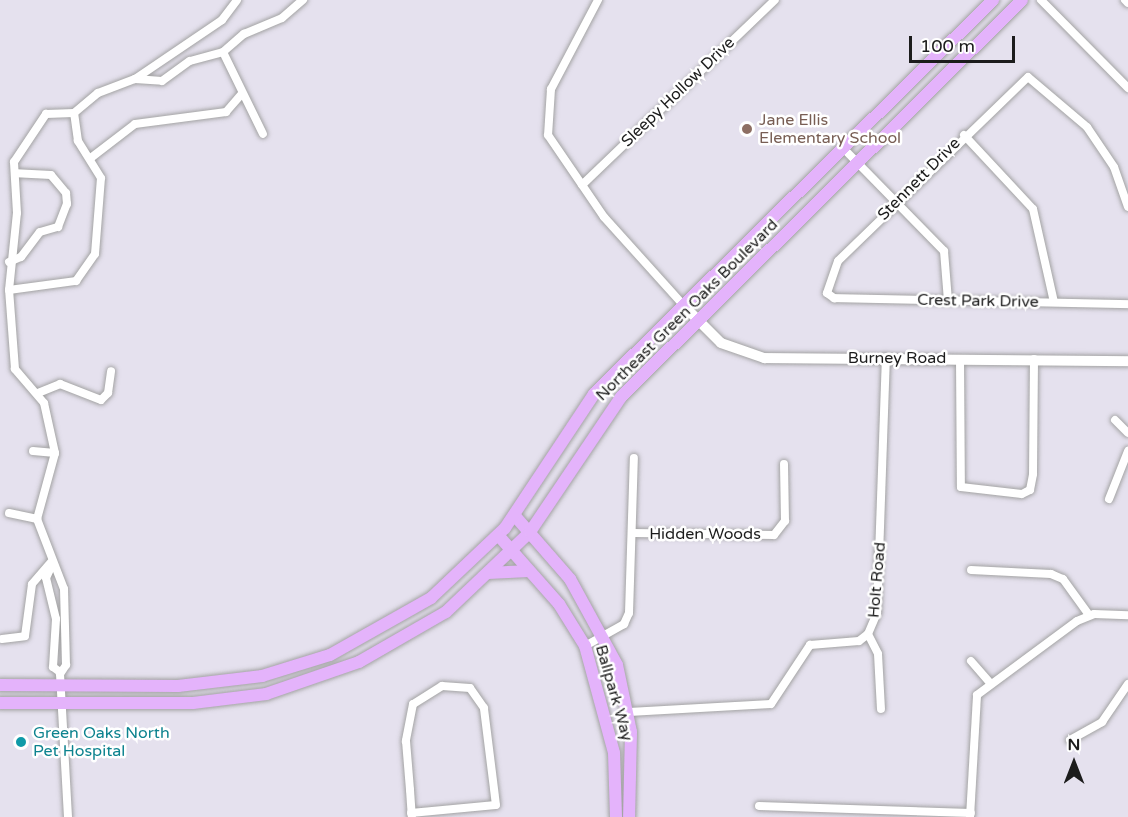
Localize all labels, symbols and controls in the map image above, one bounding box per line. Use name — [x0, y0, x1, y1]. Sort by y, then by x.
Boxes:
scale bar — [912, 24, 1018, 62]
street label: Sleepy Hollow Drive — [617, 33, 739, 151]
text: 100 m — [920, 35, 975, 57]
place label: Jane Ellis Elementary School — [759, 110, 901, 148]
marker: Jane Ellis Elementary School — [740, 122, 754, 136]
street label: Stennett Drive — [874, 134, 964, 224]
street label: Northeast Green Oaks Boulevard — [592, 215, 782, 405]
street label: Crest Park Drive — [917, 290, 1039, 312]
street label: Burney Road — [848, 348, 946, 368]
street label: Hidden Woods — [649, 524, 761, 544]
street label: Holt Road — [864, 541, 890, 619]
street label: Ballpark Way — [591, 643, 637, 743]
place label: Green Oaks North Pet Hospital — [33, 723, 170, 761]
north arrow — [1044, 733, 1104, 793]
marker: Green Oaks North Pet Hospital — [14, 735, 28, 749]
text: N — [1068, 735, 1080, 755]

